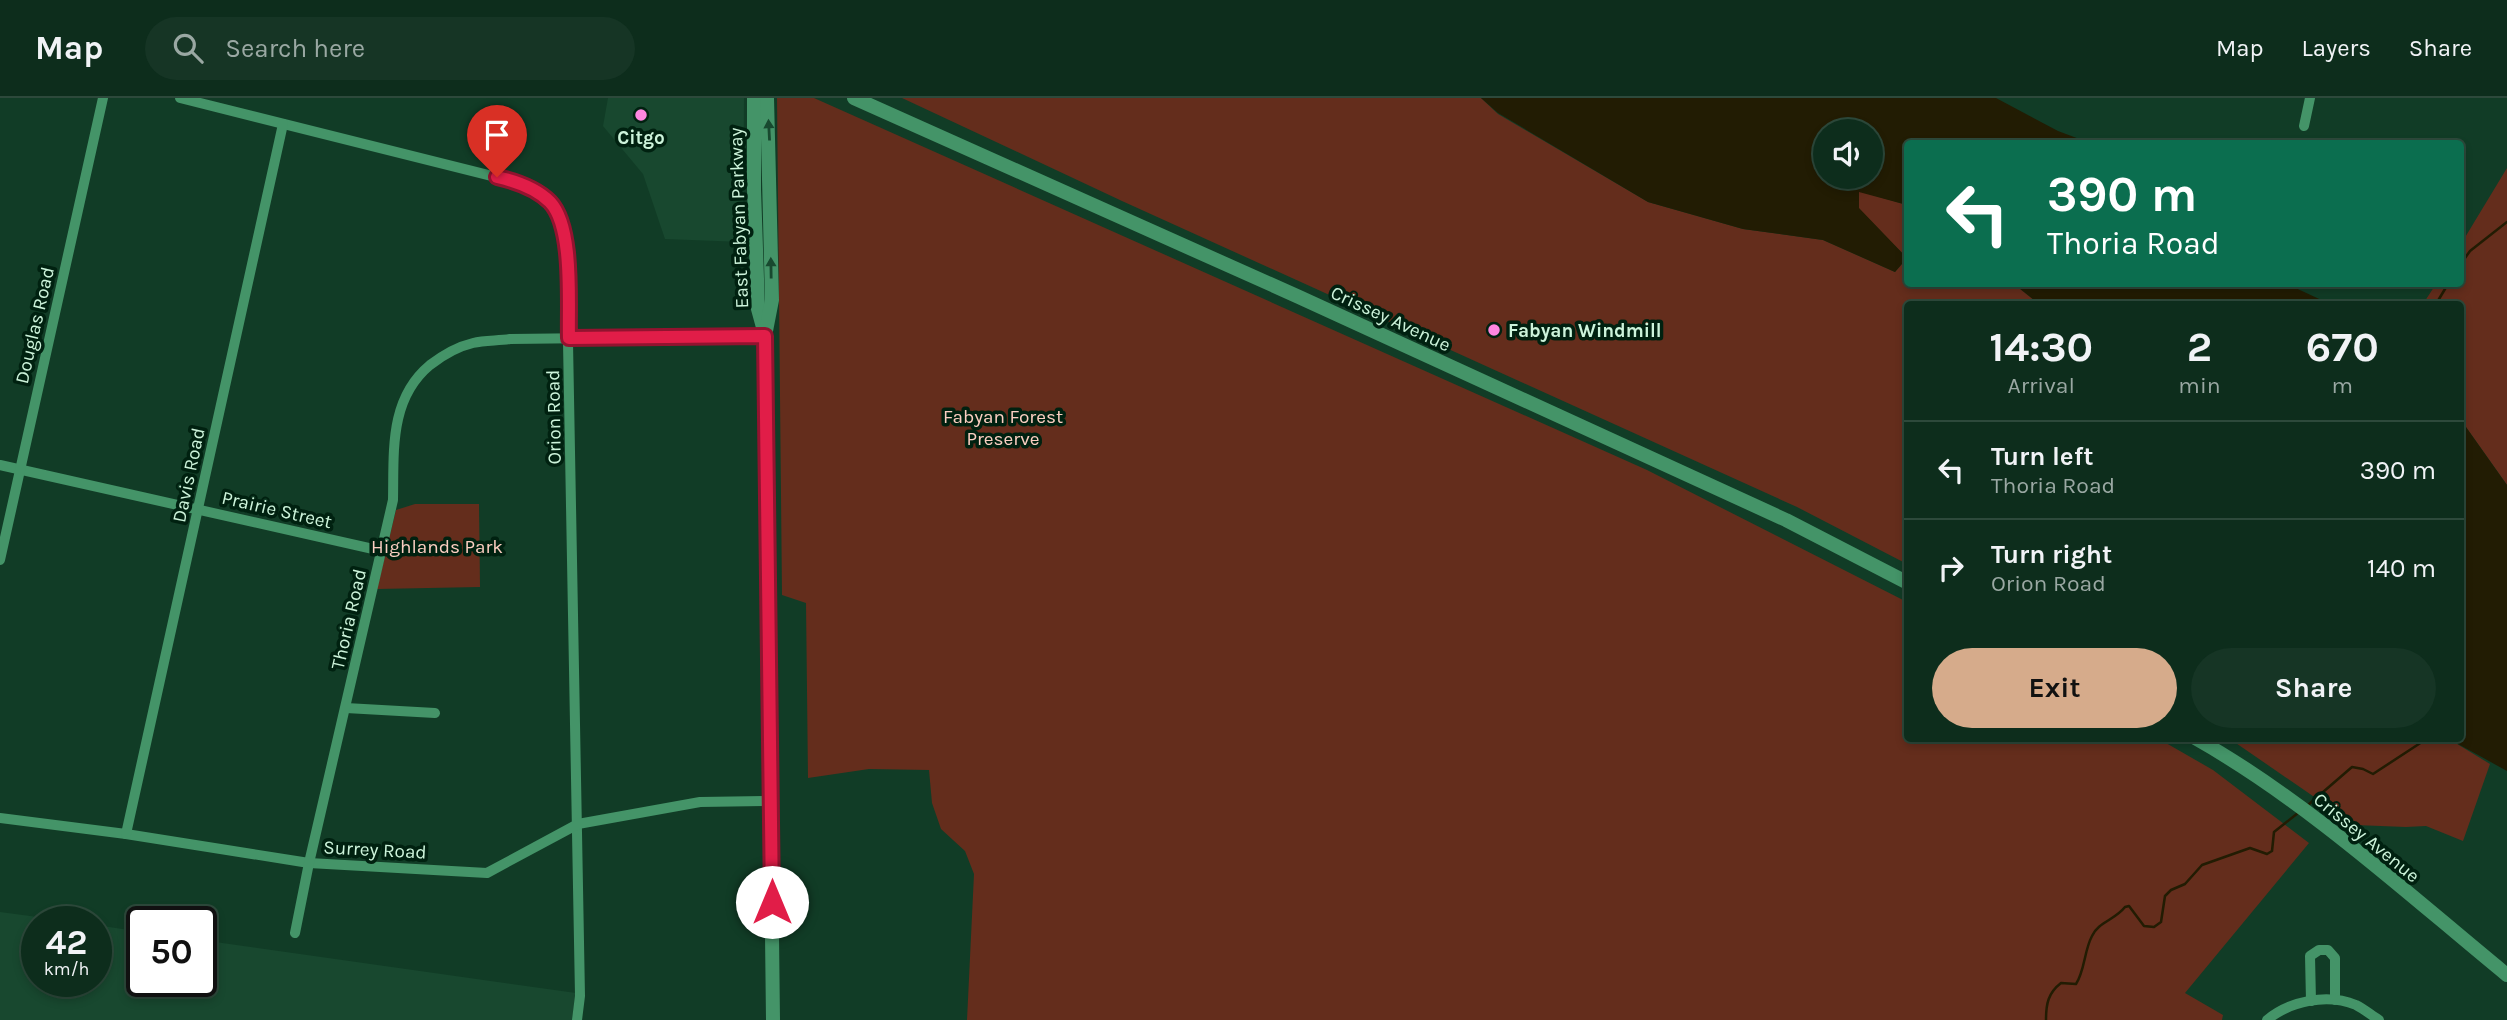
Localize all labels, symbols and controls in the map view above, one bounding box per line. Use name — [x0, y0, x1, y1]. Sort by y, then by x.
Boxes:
search box — [145, 17, 635, 80]
text: Map — [35, 29, 103, 67]
icon: search — [169, 29, 207, 67]
text: Search here — [225, 33, 365, 64]
text: Map — [2216, 34, 2264, 62]
text: Layers — [2302, 34, 2371, 62]
text: Share — [2409, 34, 2472, 62]
pin — [467, 105, 527, 177]
marker: Citgo — [633, 107, 649, 123]
icon: arrive — [478, 116, 516, 154]
one-way arrow — [763, 119, 774, 141]
map controls — [1813, 119, 1883, 189]
button: sound — [1813, 119, 1883, 189]
place label: Citgo — [617, 127, 665, 149]
street label: East Fabyan Parkway — [725, 127, 753, 309]
text: 390 m — [2047, 166, 2197, 223]
icon: left — [1932, 168, 2023, 259]
text: Thoria Road — [2047, 225, 2220, 262]
one-way arrow — [765, 257, 777, 279]
street label: Douglas Road — [11, 265, 59, 386]
street label: Crissey Avenue — [1327, 282, 1454, 356]
place label: Fabyan Windmill — [1508, 320, 1662, 342]
marker: Fabyan Windmill — [1486, 322, 1502, 338]
text: 14:30 — [1989, 322, 2093, 372]
text: 2 — [2187, 322, 2212, 372]
text: 670 — [2306, 322, 2379, 372]
street label: Orion Road — [542, 369, 566, 465]
text: Arrival — [2008, 372, 2075, 399]
text: min — [2178, 372, 2221, 399]
text: m — [2332, 372, 2353, 399]
park label: Fabyan Forest Preserve — [943, 406, 1063, 450]
street label: Davis Road — [168, 426, 210, 525]
text: Turn left — [1991, 441, 2093, 472]
icon: left — [1932, 451, 1970, 489]
text: 390 m — [2360, 455, 2436, 486]
text: Thoria Road — [1991, 472, 2115, 499]
street label: Prairie Street — [220, 487, 334, 533]
park label: Highlands Park — [371, 536, 503, 558]
text: Turn right — [1991, 539, 2112, 570]
icon: right — [1932, 549, 1970, 587]
text: 140 m — [2367, 553, 2436, 584]
street label: Thoria Road — [327, 567, 371, 672]
text: Orion Road — [1991, 570, 2106, 597]
button: Exit — [1932, 648, 2177, 728]
button: Share — [2191, 648, 2436, 728]
street label: Crissey Avenue — [2309, 788, 2424, 887]
street label: Surrey Road — [323, 836, 427, 864]
position arrow — [735, 865, 809, 939]
speed limit sign: 50 — [126, 906, 217, 997]
text: 42 — [46, 922, 88, 963]
text: km/h — [44, 958, 89, 980]

